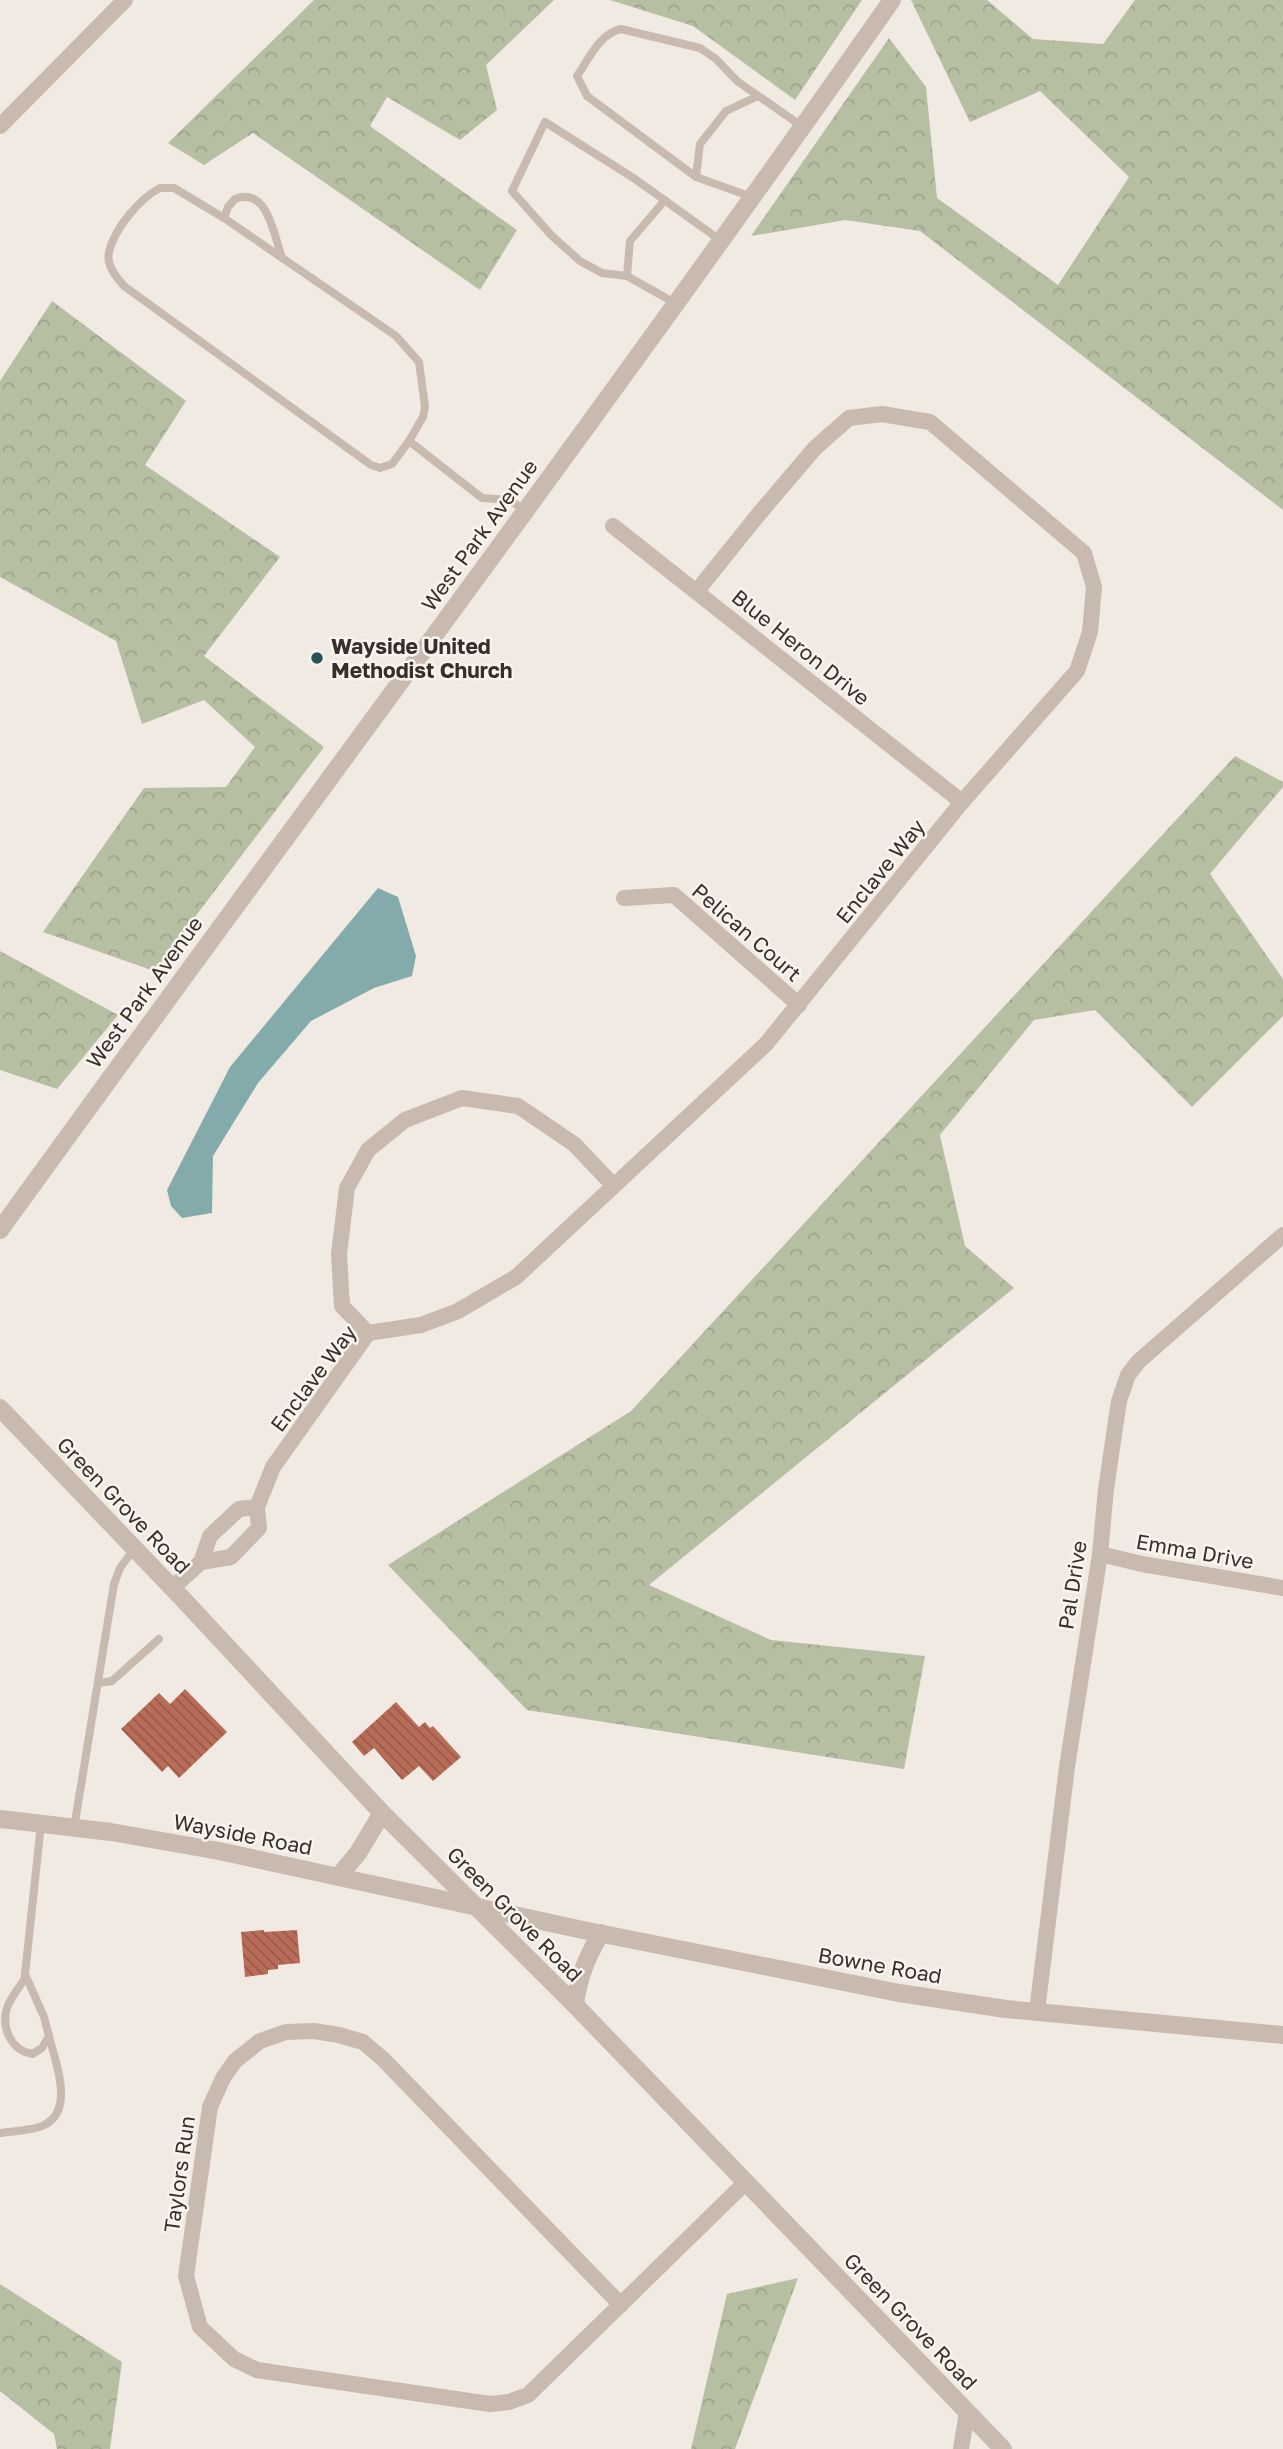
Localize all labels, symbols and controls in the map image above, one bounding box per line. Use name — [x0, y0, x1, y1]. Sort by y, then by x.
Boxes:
street label: West Park Avenue — [415, 454, 543, 616]
street label: Blue Heron Drive — [727, 583, 875, 711]
place label: Wayside United Methodist Church — [331, 633, 512, 683]
marker: Wayside United Methodist Church — [309, 650, 325, 666]
street label: Enclave Way — [830, 813, 930, 928]
street label: Pelican Court — [687, 878, 807, 986]
street label: West Park Avenue — [80, 911, 208, 1073]
street label: Enclave Way — [265, 1319, 362, 1436]
street label: Green Grove Road — [52, 1431, 196, 1579]
street label: Emma Drive — [1134, 1528, 1256, 1574]
street label: Pal Drive — [1052, 1539, 1092, 1631]
street label: Wayside Road — [171, 1808, 315, 1860]
street label: Green Grove Road — [442, 1841, 588, 1987]
street label: Bowne Road — [816, 1941, 944, 1989]
street label: Taylors Run — [158, 2114, 200, 2234]
street label: Green Grove Road — [839, 2247, 983, 2395]

